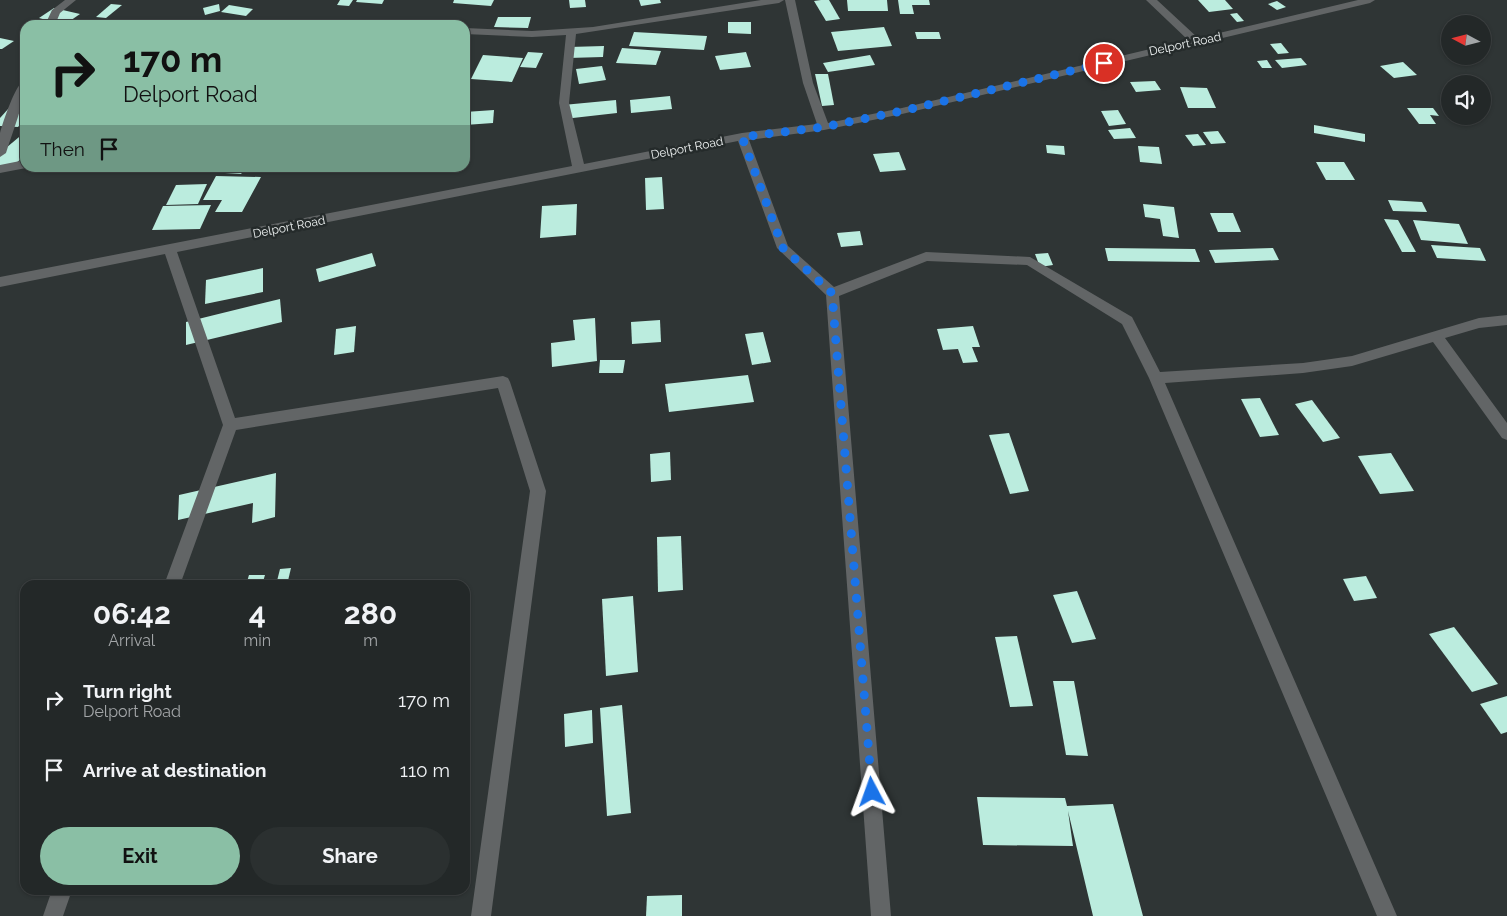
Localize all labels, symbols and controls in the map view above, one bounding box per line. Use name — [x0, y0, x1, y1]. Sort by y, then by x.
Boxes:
north arrow — [1441, 15, 1491, 65]
map controls — [1441, 15, 1491, 125]
street label: Delport Road — [1148, 30, 1222, 58]
text: 170 m — [123, 39, 222, 80]
icon: right — [40, 40, 105, 105]
pin — [1083, 42, 1125, 84]
icon: arrive — [1090, 49, 1118, 77]
button: sound — [1441, 75, 1491, 125]
text: Delport Road — [123, 81, 258, 107]
street label: Delport Road — [650, 134, 724, 162]
icon: arrive — [95, 135, 123, 163]
text: Then — [40, 138, 85, 160]
street label: Delport Road — [252, 213, 326, 241]
text: 06:42 — [93, 596, 171, 631]
text: 4 — [249, 596, 266, 631]
text: 280 — [344, 596, 397, 631]
text: Arrival — [108, 631, 155, 650]
text: min — [244, 631, 271, 650]
text: m — [363, 631, 378, 650]
text: Turn right — [83, 680, 172, 702]
icon: right — [40, 686, 68, 714]
text: 170 m — [398, 689, 450, 711]
text: Delport Road — [83, 702, 181, 721]
icon: arrive — [40, 756, 68, 784]
text: Arrive at destination — [83, 759, 267, 781]
text: 110 m — [400, 759, 450, 781]
position arrow — [845, 765, 897, 817]
button: Exit — [40, 827, 240, 885]
button: Share — [250, 827, 450, 885]

